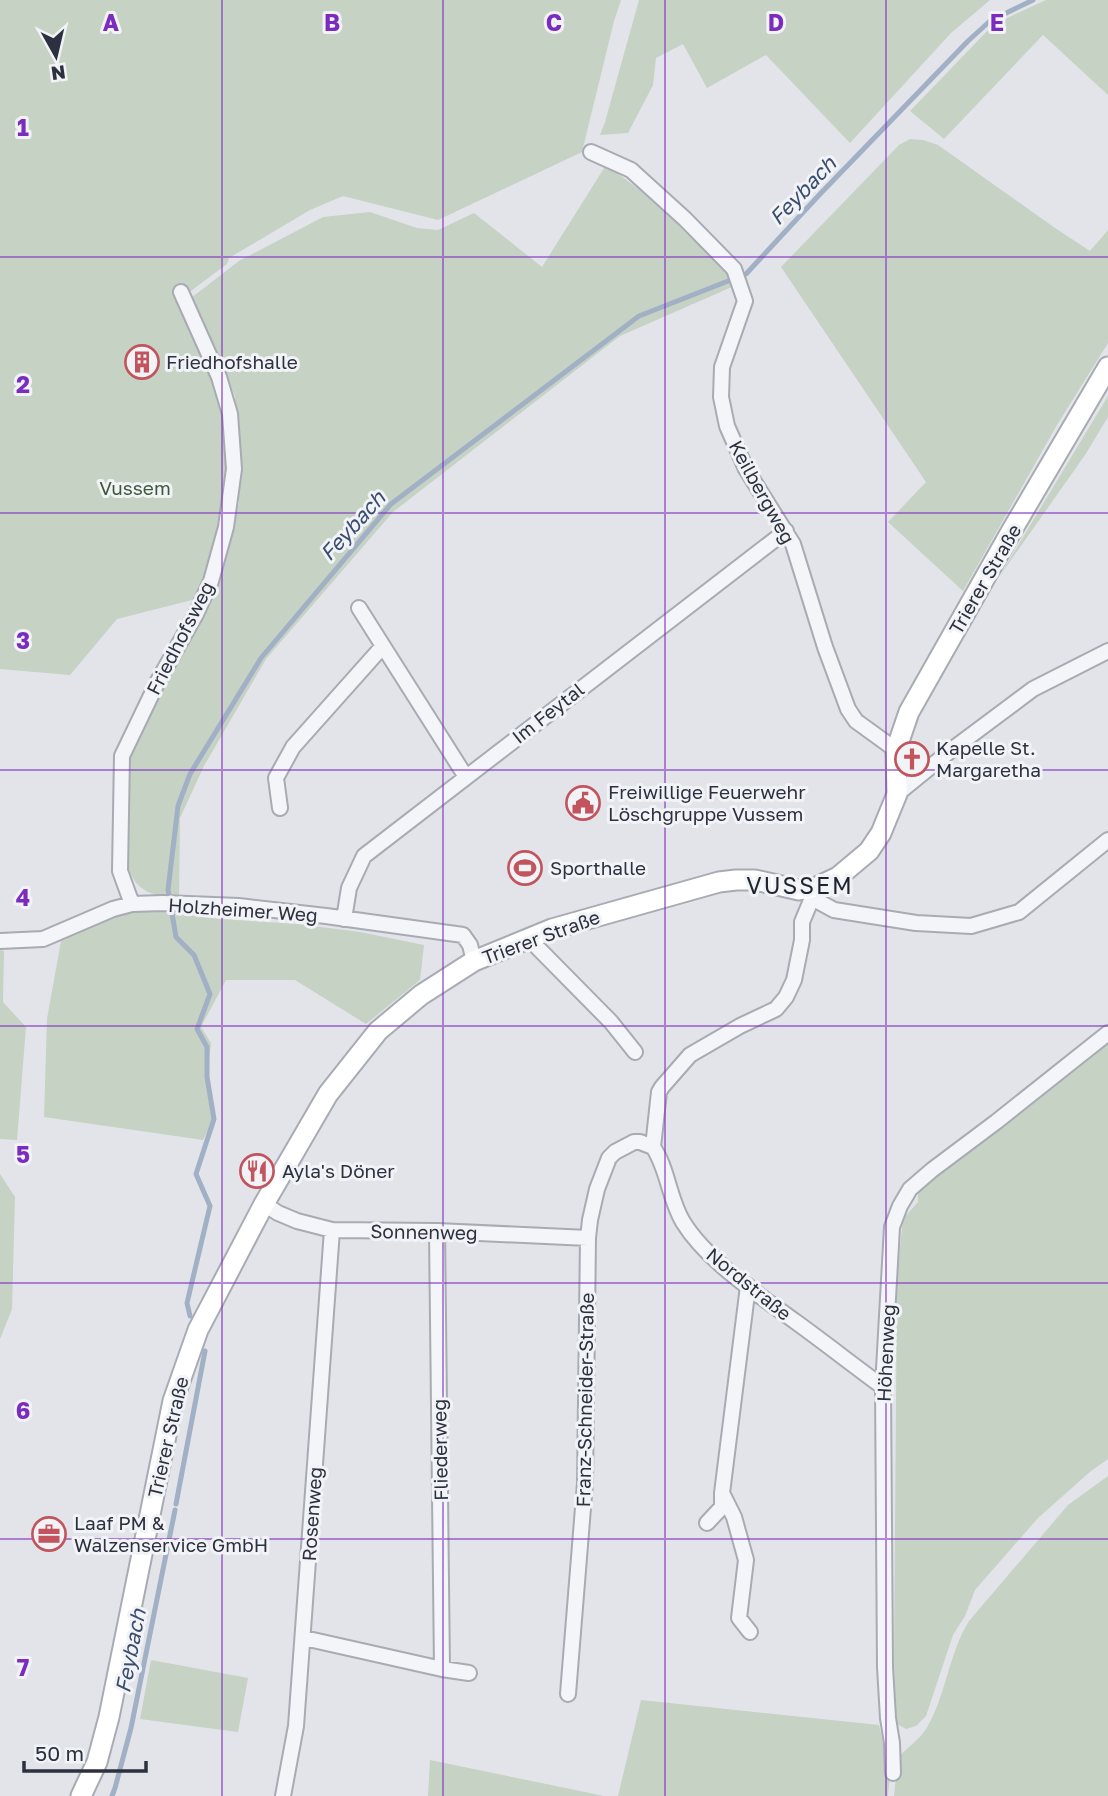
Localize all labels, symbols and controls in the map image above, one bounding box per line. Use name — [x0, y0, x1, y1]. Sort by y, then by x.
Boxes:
text: A — [103, 8, 120, 36]
text: B — [324, 8, 340, 36]
text: C — [546, 8, 562, 36]
text: D — [768, 8, 784, 36]
text: E — [990, 8, 1004, 36]
north arrow — [21, 21, 91, 91]
text: N — [50, 61, 67, 86]
text: 1 — [17, 113, 29, 141]
water label: Feybach — [763, 150, 842, 230]
building icon: Friedhofshalle — [123, 343, 161, 381]
place label: Friedhofshalle — [166, 350, 298, 373]
text: 2 — [16, 370, 30, 398]
street label: Keilbergweg — [725, 436, 800, 547]
park label: Vussem — [99, 476, 171, 499]
water label: Feybach — [314, 484, 391, 566]
street label: Trierer Straße — [944, 520, 1025, 638]
street label: Friedhofsweg — [141, 577, 218, 698]
text: 3 — [16, 626, 30, 654]
street label: Im Feytal — [507, 677, 588, 748]
place label: Kapelle St. Margaretha — [936, 736, 1041, 781]
church icon: Kapelle St. Margaretha — [893, 740, 931, 778]
place label: Freiwillige Feuerwehr Löschgruppe Vussem — [608, 780, 806, 825]
public building icon: Freiwillige Feuerwehr Löschgruppe Vussem — [564, 784, 602, 822]
sports icon: Sporthalle — [506, 849, 544, 887]
place label: Sporthalle — [550, 856, 646, 879]
district label: VUSSEM — [746, 871, 854, 899]
text: 4 — [16, 883, 30, 911]
street label: Holzheimer Weg — [168, 893, 319, 926]
street label: Trierer Straße — [479, 905, 603, 968]
text: 5 — [16, 1140, 30, 1168]
restaurant icon: Ayla's Döner — [238, 1152, 276, 1190]
place label: Ayla's Döner — [282, 1159, 395, 1182]
street label: Sonnenweg — [370, 1219, 478, 1244]
street label: Nordstraße — [702, 1242, 796, 1325]
street label: Franz-Schneider-Straße — [571, 1292, 598, 1508]
street label: Höhenweg — [871, 1303, 900, 1402]
street label: Trierer Straße — [142, 1374, 193, 1500]
text: 6 — [16, 1396, 30, 1424]
street label: Fliederweg — [427, 1399, 452, 1501]
street label: Rosenweg — [297, 1466, 326, 1562]
place label: Laaf PM & Walzenservice GmbH — [74, 1511, 268, 1556]
office icon: Laaf PM & Walzenservice GmbH — [30, 1515, 68, 1553]
water label: Feybach — [109, 1606, 151, 1695]
text: 7 — [17, 1653, 29, 1681]
scale bar — [24, 1730, 147, 1774]
text: 50 m — [35, 1740, 84, 1766]

